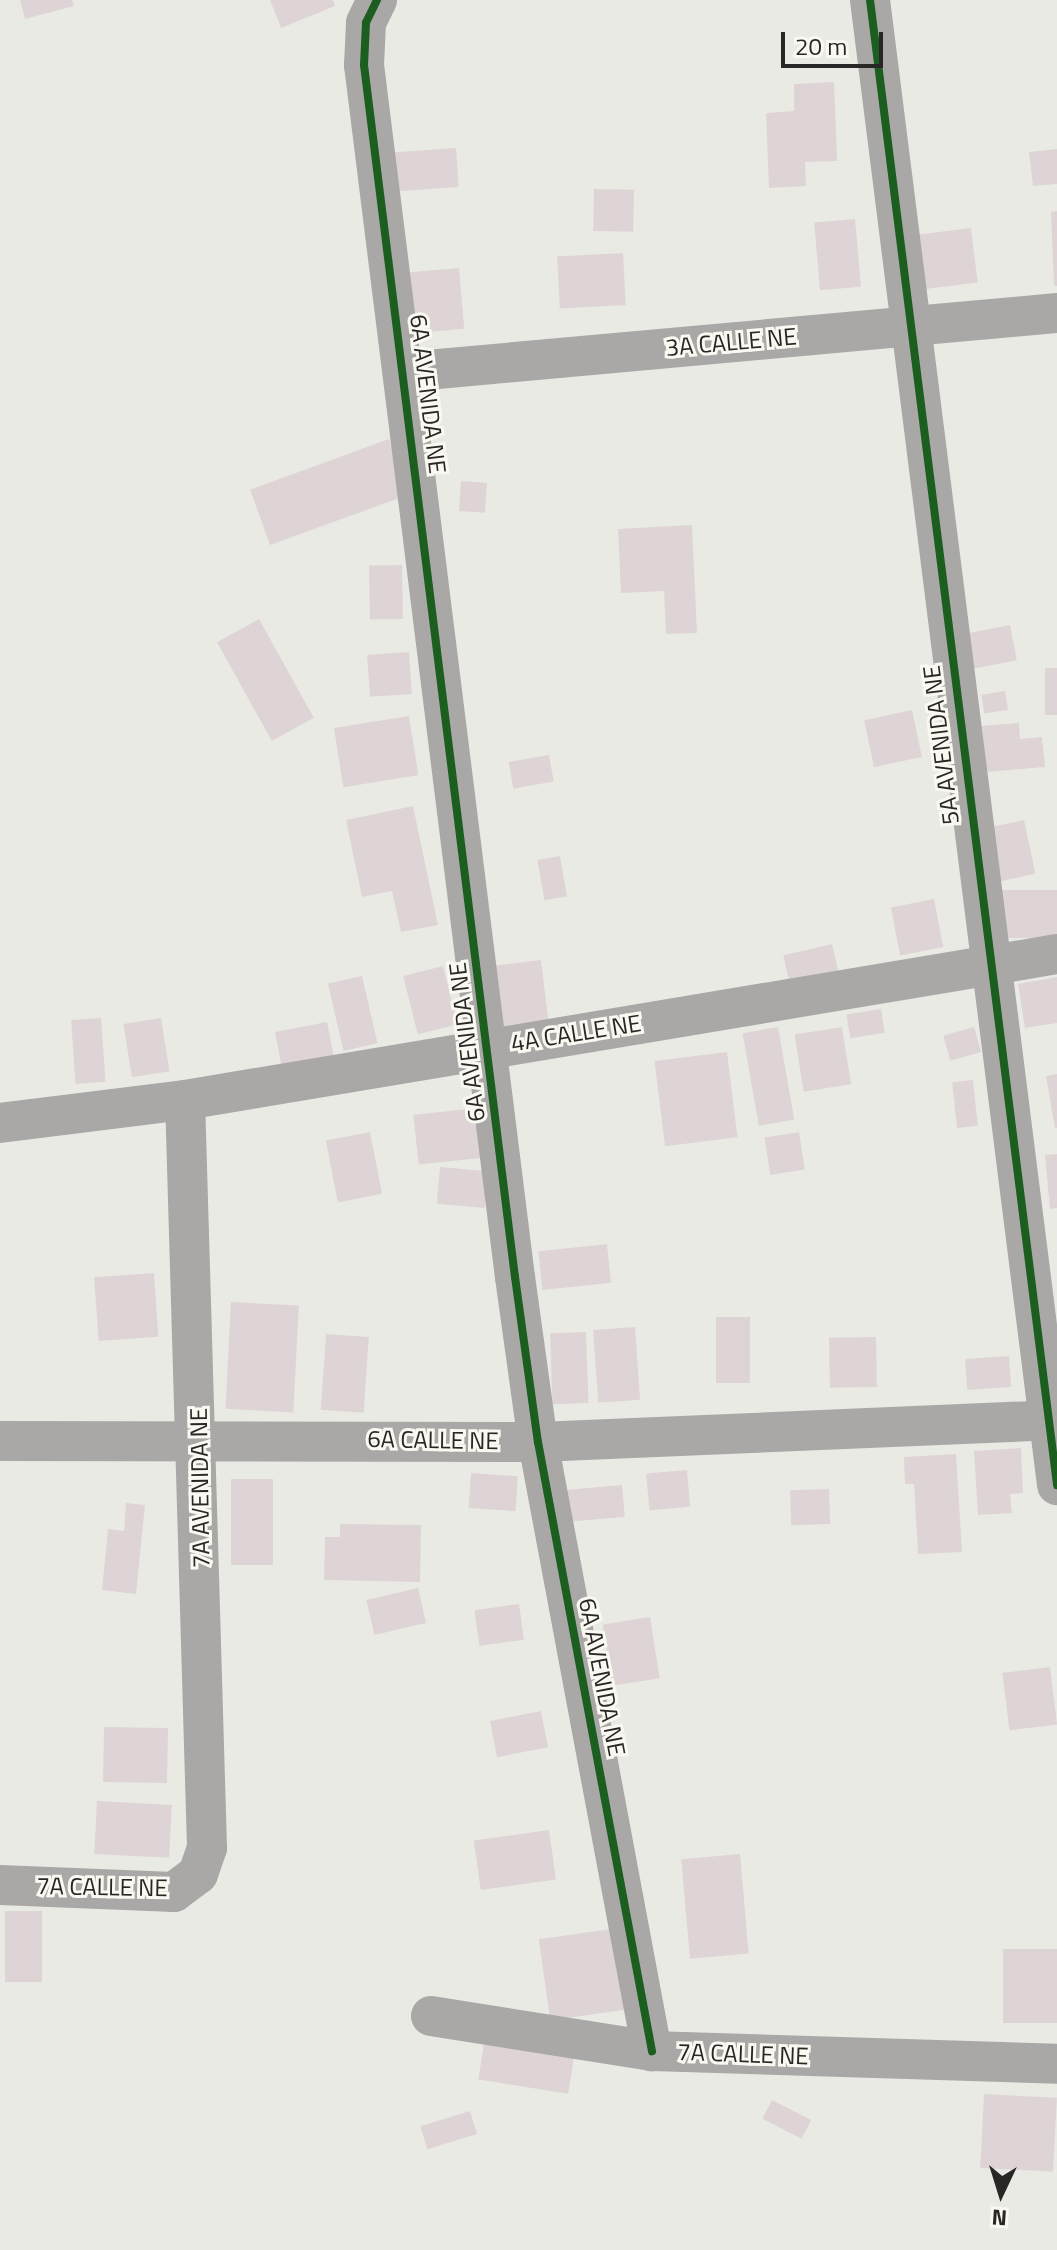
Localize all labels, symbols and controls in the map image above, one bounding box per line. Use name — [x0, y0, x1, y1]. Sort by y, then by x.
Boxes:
scale bar — [785, 16, 887, 66]
text: 20 m — [795, 28, 847, 64]
street label: 6A AVENIDA NE — [404, 313, 452, 475]
street label: 3A CALLE NE — [664, 322, 798, 362]
street label: 5A AVENIDA NE — [917, 664, 965, 826]
street label: 6A AVENIDA NE — [443, 961, 491, 1123]
street label: 4A CALLE NE — [509, 1008, 643, 1058]
street label: 7A AVENIDA NE — [184, 1408, 216, 1568]
street label: 6A CALLE NE — [367, 1424, 499, 1456]
street label: 6A AVENIDA NE — [573, 1596, 631, 1758]
street label: 7A CALLE NE — [36, 1871, 168, 1903]
street label: 7A CALLE NE — [677, 2037, 809, 2071]
north arrow — [961, 2154, 1041, 2234]
text: N — [991, 2200, 1008, 2235]

